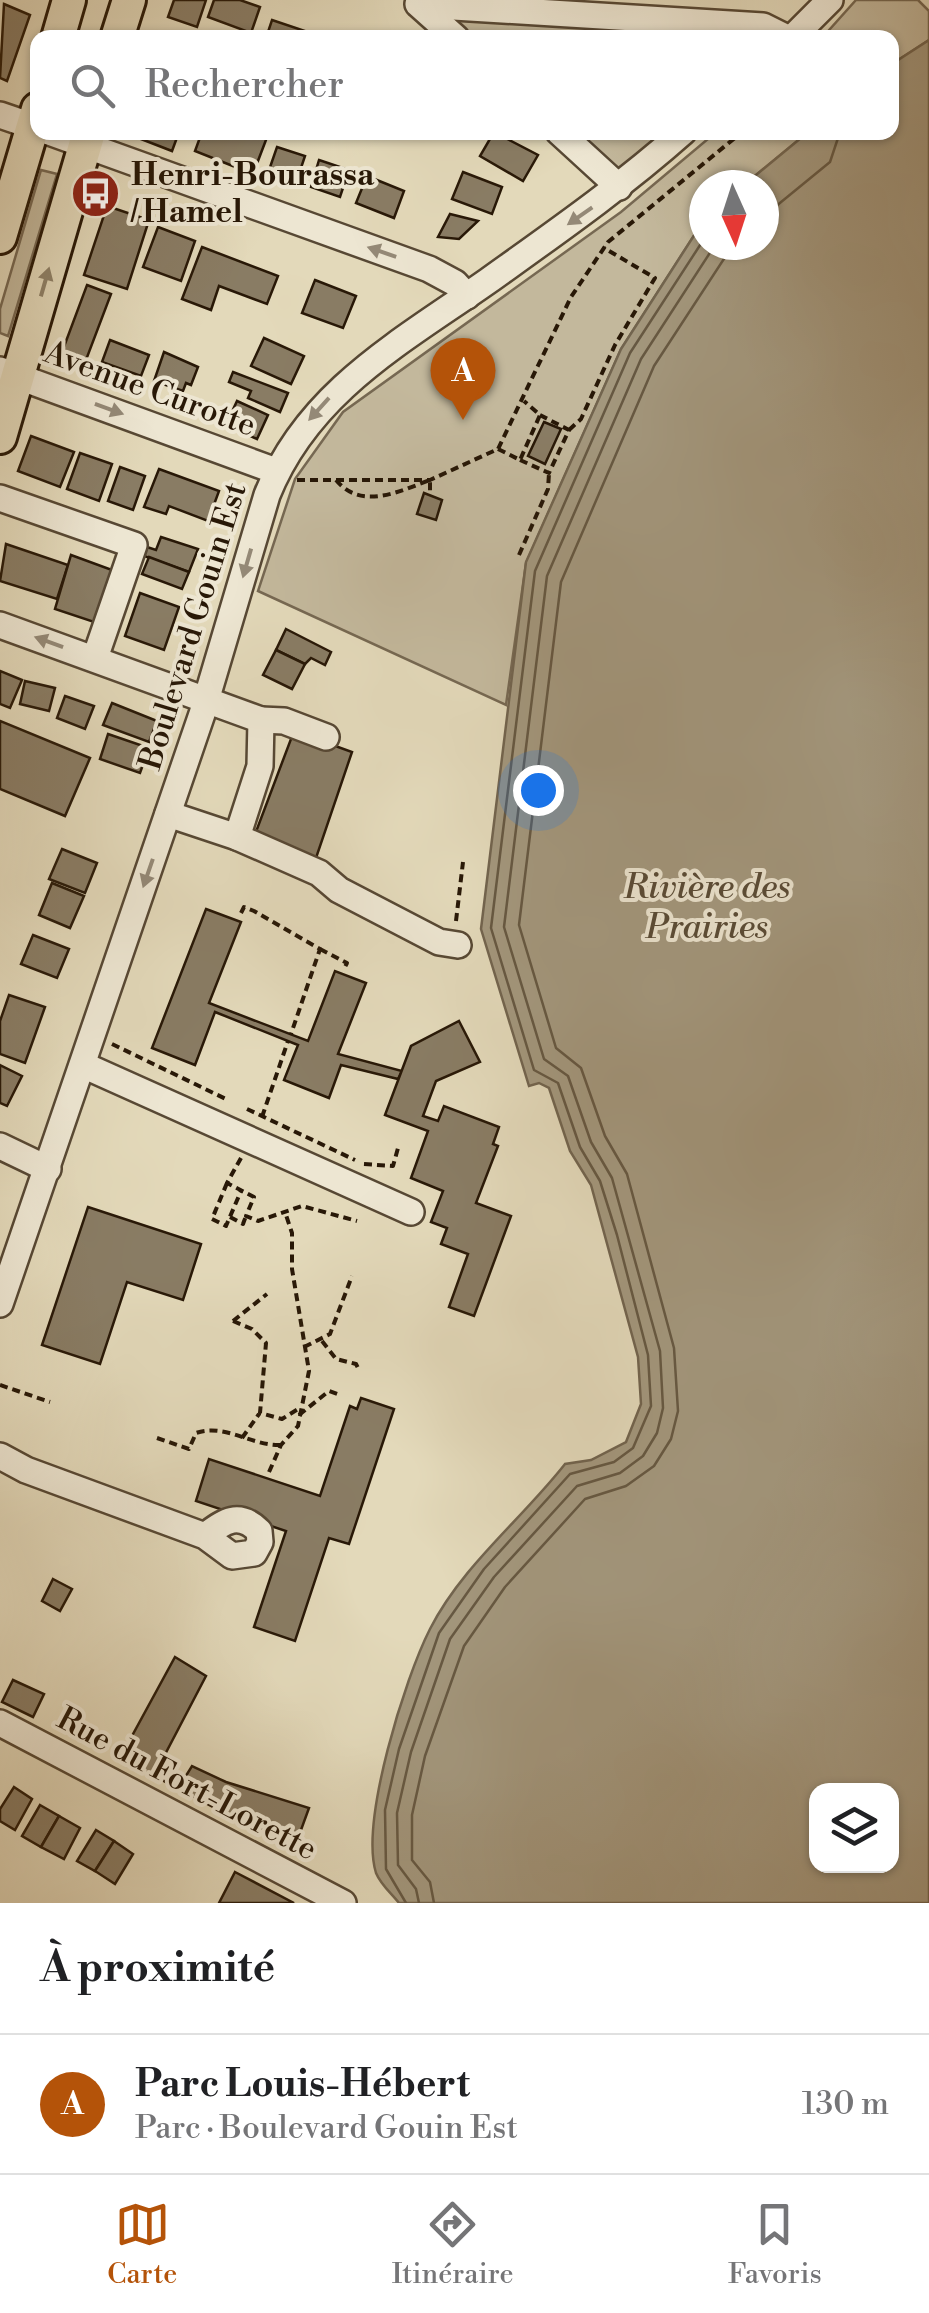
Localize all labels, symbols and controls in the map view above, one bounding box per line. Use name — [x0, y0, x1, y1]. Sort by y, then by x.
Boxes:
search box — [30, 30, 899, 140]
icon: search — [65, 58, 120, 113]
text: Rechercher — [145, 62, 344, 109]
place label: Henri-Bourassa / Hamel — [130, 155, 375, 232]
bus stop icon: Henri-Bourassa / Hamel — [70, 167, 122, 219]
north arrow — [689, 170, 779, 260]
one-way arrow — [566, 206, 593, 225]
one-way arrow — [366, 243, 396, 258]
one-way arrow — [38, 266, 53, 297]
street label: Avenue Curotte — [38, 332, 261, 446]
pin: A — [430, 338, 496, 420]
one-way arrow — [309, 396, 331, 421]
one-way arrow — [94, 402, 124, 417]
street label: Boulevard Gouin Est — [130, 478, 256, 775]
one-way arrow — [239, 549, 254, 579]
one-way arrow — [33, 634, 63, 649]
your location — [513, 765, 564, 816]
one-way arrow — [140, 858, 155, 888]
water label: Rivière des Prairies — [623, 866, 790, 949]
street label: Rue du Fort-Lorette — [50, 1699, 324, 1869]
map controls — [809, 1783, 899, 1873]
button: layers — [809, 1783, 899, 1873]
text: À proximité — [40, 1942, 275, 1995]
text: Parc Louis-Hébert — [135, 2061, 470, 2108]
text: A — [61, 2084, 84, 2124]
text: 130 m — [802, 2084, 889, 2124]
text: Parc · Boulevard Gouin Est — [135, 2108, 518, 2148]
tab: Carte — [107, 2197, 177, 2292]
tab: Itinéraire — [392, 2197, 514, 2292]
tab: Favoris — [728, 2197, 822, 2292]

